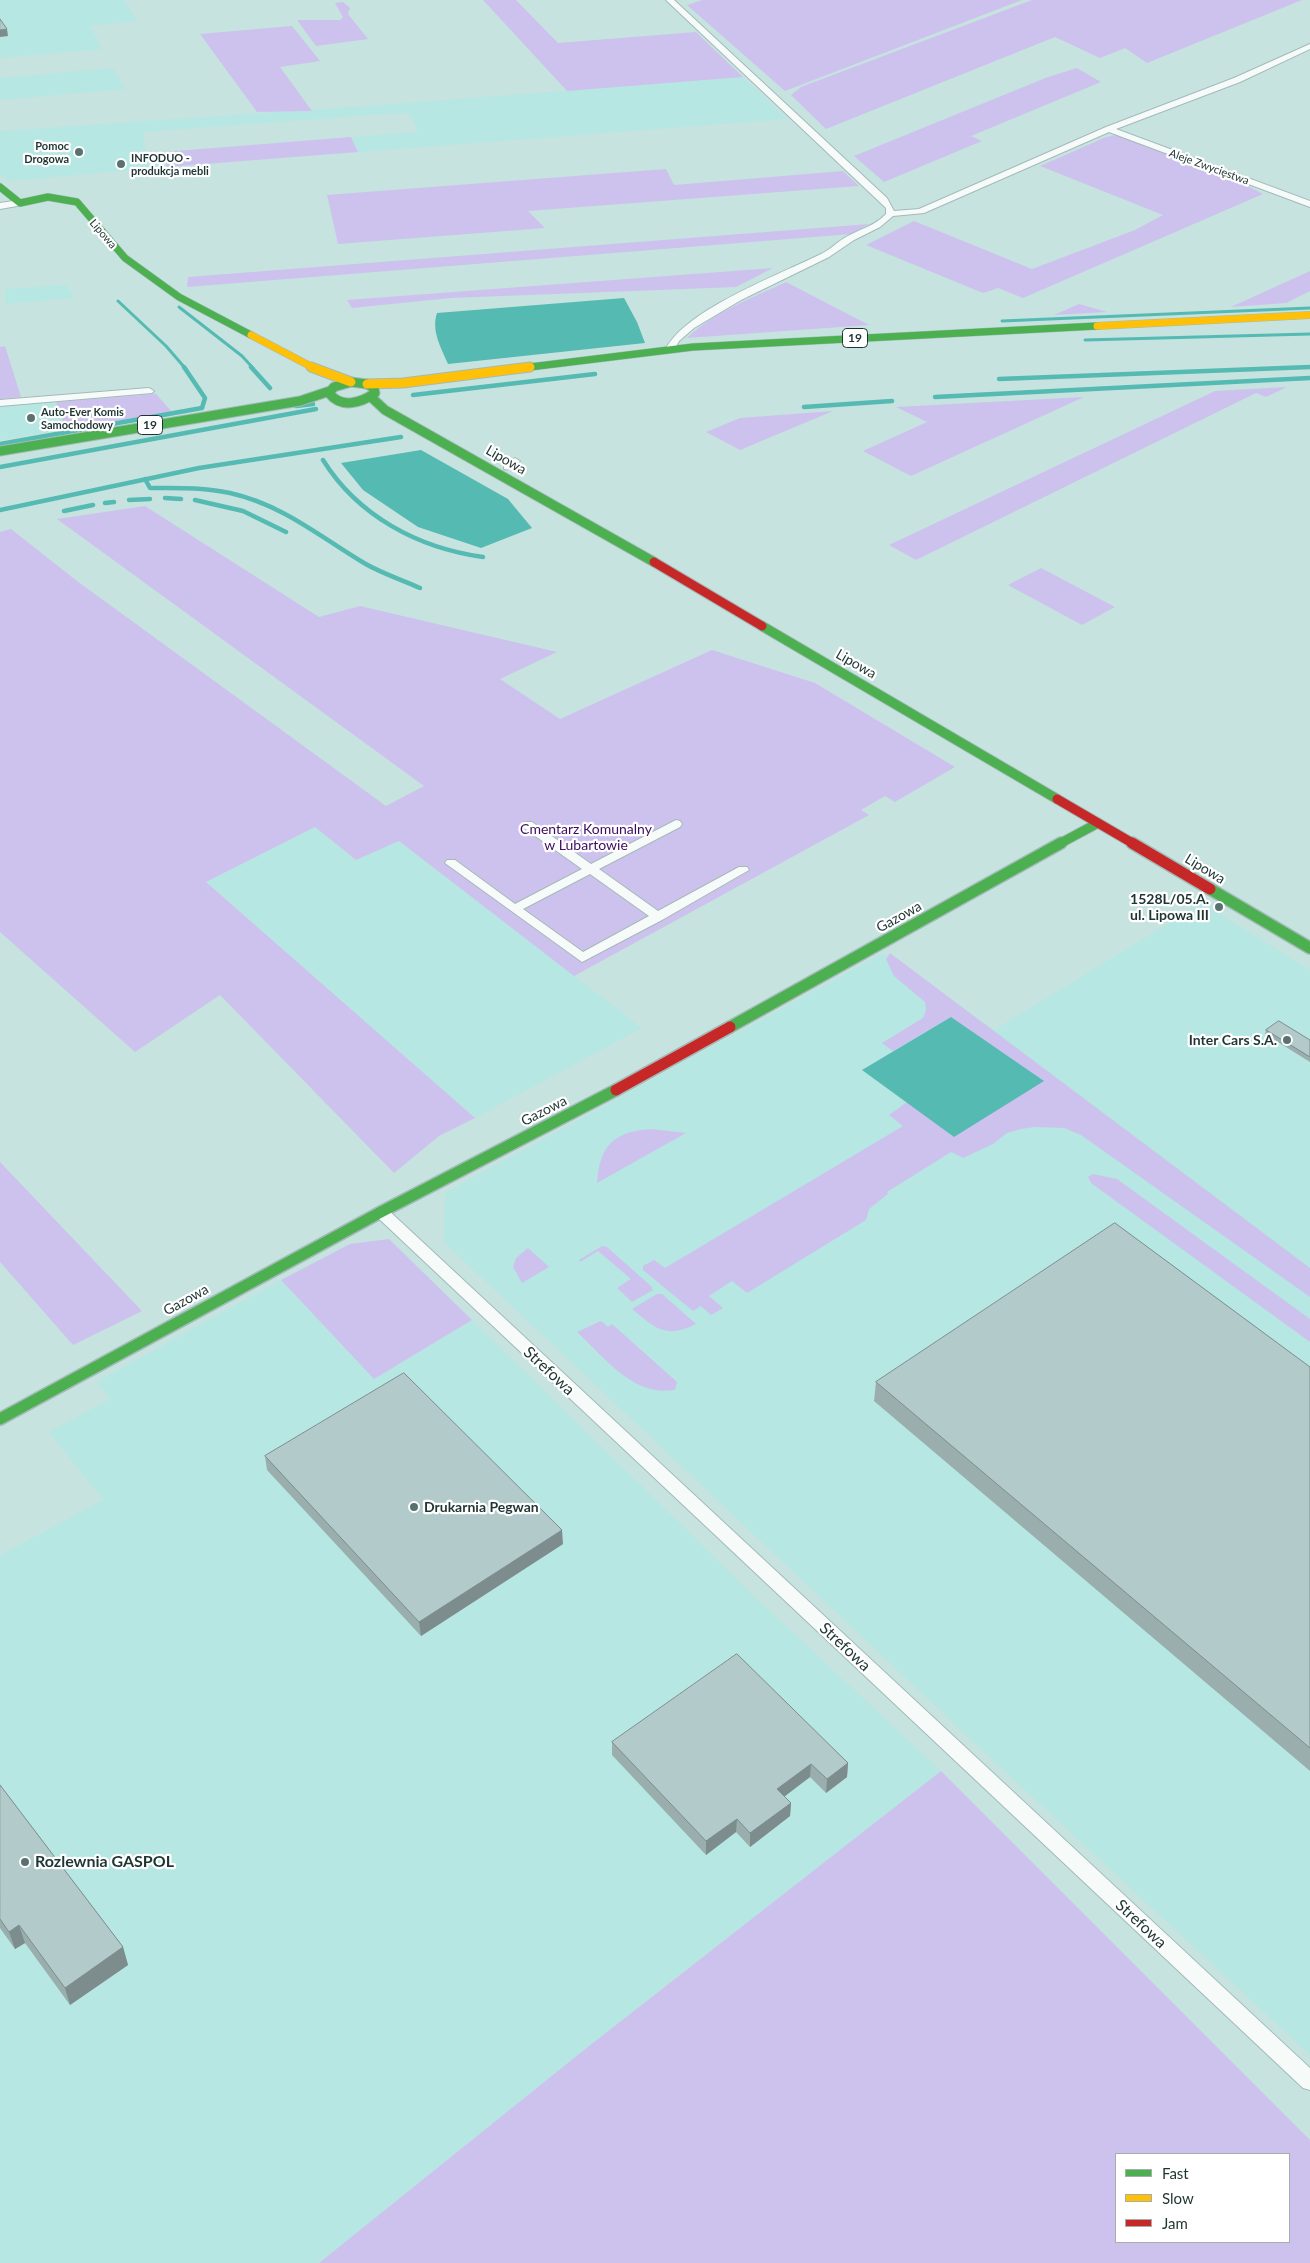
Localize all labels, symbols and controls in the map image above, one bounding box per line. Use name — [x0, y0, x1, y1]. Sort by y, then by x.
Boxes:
place label: Pomoc Drogowa — [24, 139, 69, 165]
marker: Pomoc Drogowa — [73, 146, 85, 158]
street label: Aleje Zwycięstwa — [1167, 146, 1251, 188]
place label: INFODUO - produkcja mebli — [131, 151, 209, 177]
marker: INFODUO - produkcja mebli — [115, 158, 127, 170]
street label: Lipowa — [87, 217, 119, 251]
road number: 19 — [842, 328, 868, 348]
place label: Auto-Ever Komis Samochodowy — [41, 405, 124, 431]
marker: Auto-Ever Komis Samochodowy — [25, 412, 37, 424]
road number: 19 — [138, 416, 162, 434]
street label: Lipowa — [483, 442, 529, 478]
street label: Lipowa — [833, 646, 879, 682]
park label: Cmentarz Komunalny w Lubartowie — [520, 821, 652, 854]
street label: Lipowa — [1182, 850, 1228, 888]
place label: 1528L/05.A. ul. Lipowa III — [1130, 891, 1209, 924]
street label: Gazowa — [873, 898, 925, 936]
marker: 1528L/05.A. ul. Lipowa III — [1213, 901, 1225, 913]
place label: Inter Cars S.A. — [1189, 1032, 1277, 1048]
marker: Inter Cars S.A. — [1281, 1034, 1293, 1046]
street label: Gazowa — [518, 1092, 570, 1130]
street label: Gazowa — [160, 1281, 212, 1319]
street label: Strefowa — [520, 1343, 578, 1399]
place label: Drukarnia Pegwan — [424, 1499, 539, 1515]
marker: Drukarnia Pegwan — [408, 1501, 420, 1513]
street label: Strefowa — [816, 1619, 874, 1675]
place label: Rozlewnia GASPOL — [35, 1852, 174, 1872]
marker: Rozlewnia GASPOL — [19, 1856, 31, 1868]
street label: Strefowa — [1112, 1896, 1170, 1952]
legend — [1115, 2153, 1290, 2243]
text: Fast — [1162, 2164, 1189, 2182]
text: Slow — [1162, 2189, 1194, 2207]
text: Jam — [1162, 2214, 1188, 2232]

